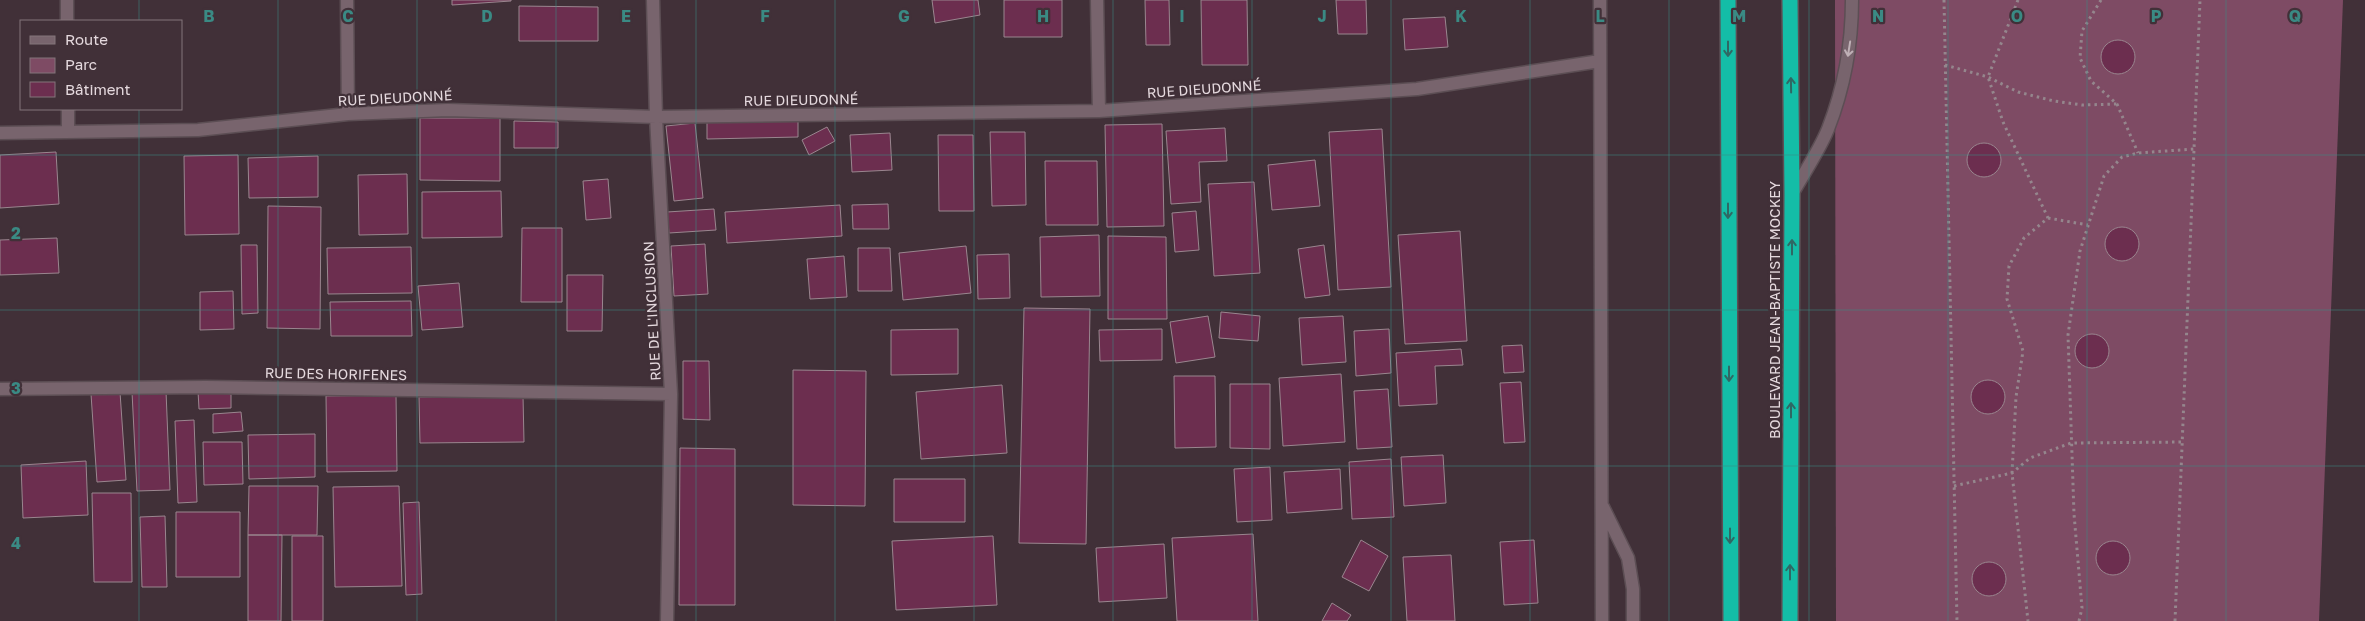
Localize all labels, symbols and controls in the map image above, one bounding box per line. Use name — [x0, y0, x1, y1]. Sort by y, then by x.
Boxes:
text: B — [203, 6, 215, 26]
text: C — [342, 6, 354, 26]
text: D — [481, 6, 493, 26]
text: E — [621, 6, 631, 26]
text: F — [760, 6, 770, 26]
text: G — [898, 6, 910, 26]
text: H — [1037, 6, 1049, 26]
text: I — [1179, 6, 1185, 26]
text: J — [1317, 6, 1327, 26]
text: K — [1455, 6, 1467, 26]
text: L — [1595, 6, 1605, 26]
text: M — [1732, 6, 1746, 26]
text: N — [1872, 6, 1884, 26]
text: O — [2011, 6, 2023, 26]
text: P — [2151, 6, 2162, 26]
text: Q — [2289, 6, 2301, 26]
legend — [20, 20, 182, 110]
text: Route — [65, 30, 108, 48]
one-way arrow — [1723, 40, 1733, 56]
one-way arrow — [1844, 40, 1854, 56]
text: Parc — [65, 55, 97, 73]
street label: RUE DIEUDONNÉ — [1146, 76, 1262, 101]
one-way arrow — [1786, 77, 1796, 94]
text: Bâtiment — [65, 80, 130, 98]
street label: RUE DIEUDONNÉ — [337, 86, 453, 109]
street label: RUE DIEUDONNÉ — [744, 90, 858, 109]
street label: BOULEVARD JEAN-BAPTISTE MOCKEY — [1766, 181, 1783, 439]
one-way arrow — [1723, 202, 1733, 219]
text: 2 — [11, 223, 21, 243]
one-way arrow — [1787, 240, 1797, 256]
street label: RUE DE L'INCLUSION — [639, 241, 664, 381]
street label: RUE DES HORIFENES — [265, 364, 407, 383]
one-way arrow — [1724, 365, 1734, 381]
text: 3 — [11, 378, 21, 398]
one-way arrow — [1786, 402, 1796, 418]
one-way arrow — [1725, 528, 1735, 544]
text: 4 — [11, 533, 21, 553]
one-way arrow — [1785, 565, 1795, 581]

